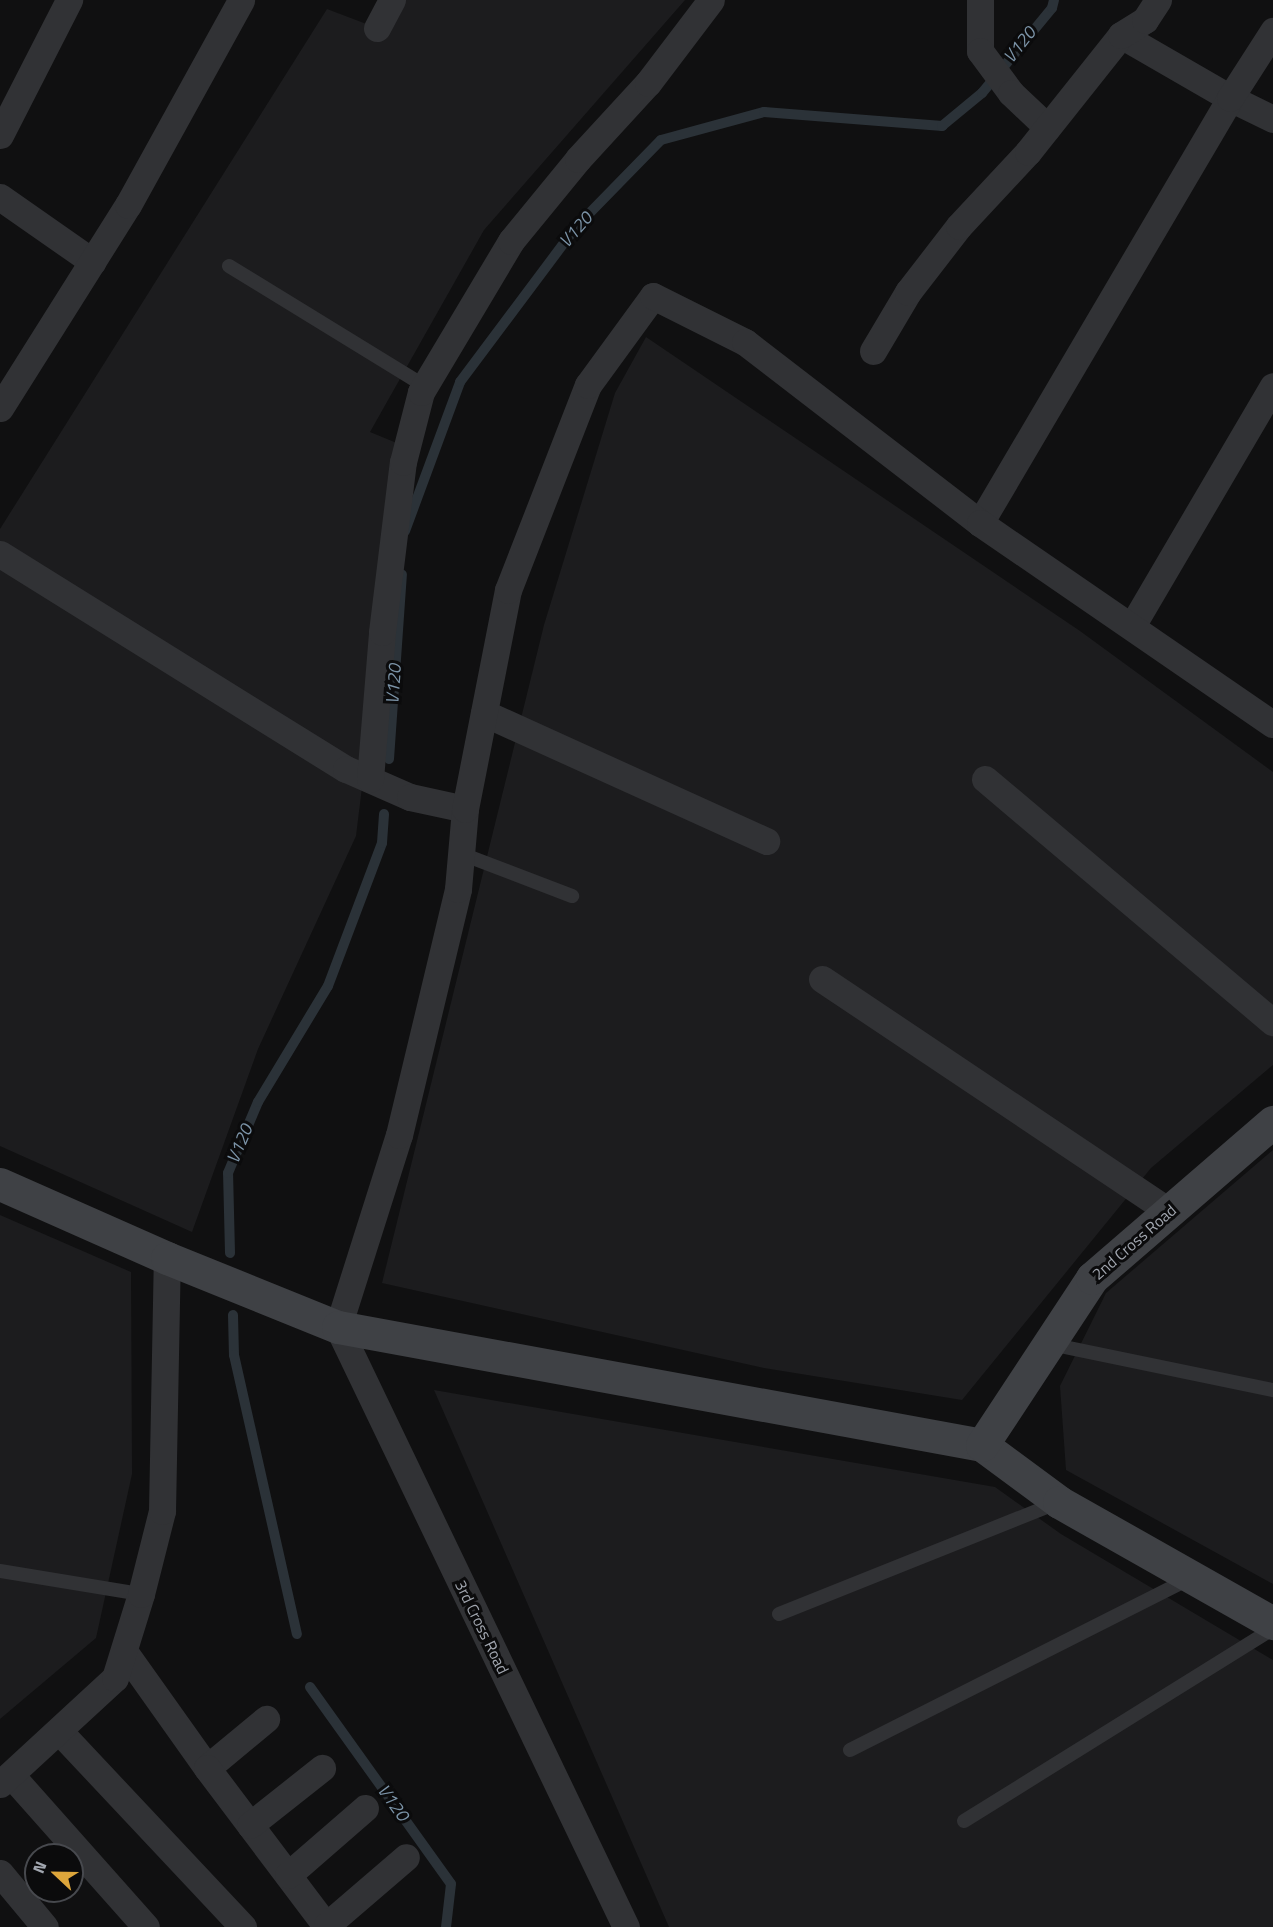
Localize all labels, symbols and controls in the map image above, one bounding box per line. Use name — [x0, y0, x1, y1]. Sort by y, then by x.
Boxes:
water label: V120 — [999, 23, 1041, 67]
water label: V120 — [555, 208, 597, 252]
water label: V120 — [382, 663, 406, 705]
water label: V120 — [222, 1121, 258, 1167]
street label: 2nd Cross Road — [1088, 1200, 1180, 1284]
street label: 3rd Cross Road — [451, 1577, 513, 1677]
water label: V120 — [372, 1780, 414, 1826]
north arrow — [24, 1843, 84, 1903]
text: N — [26, 1857, 52, 1877]

